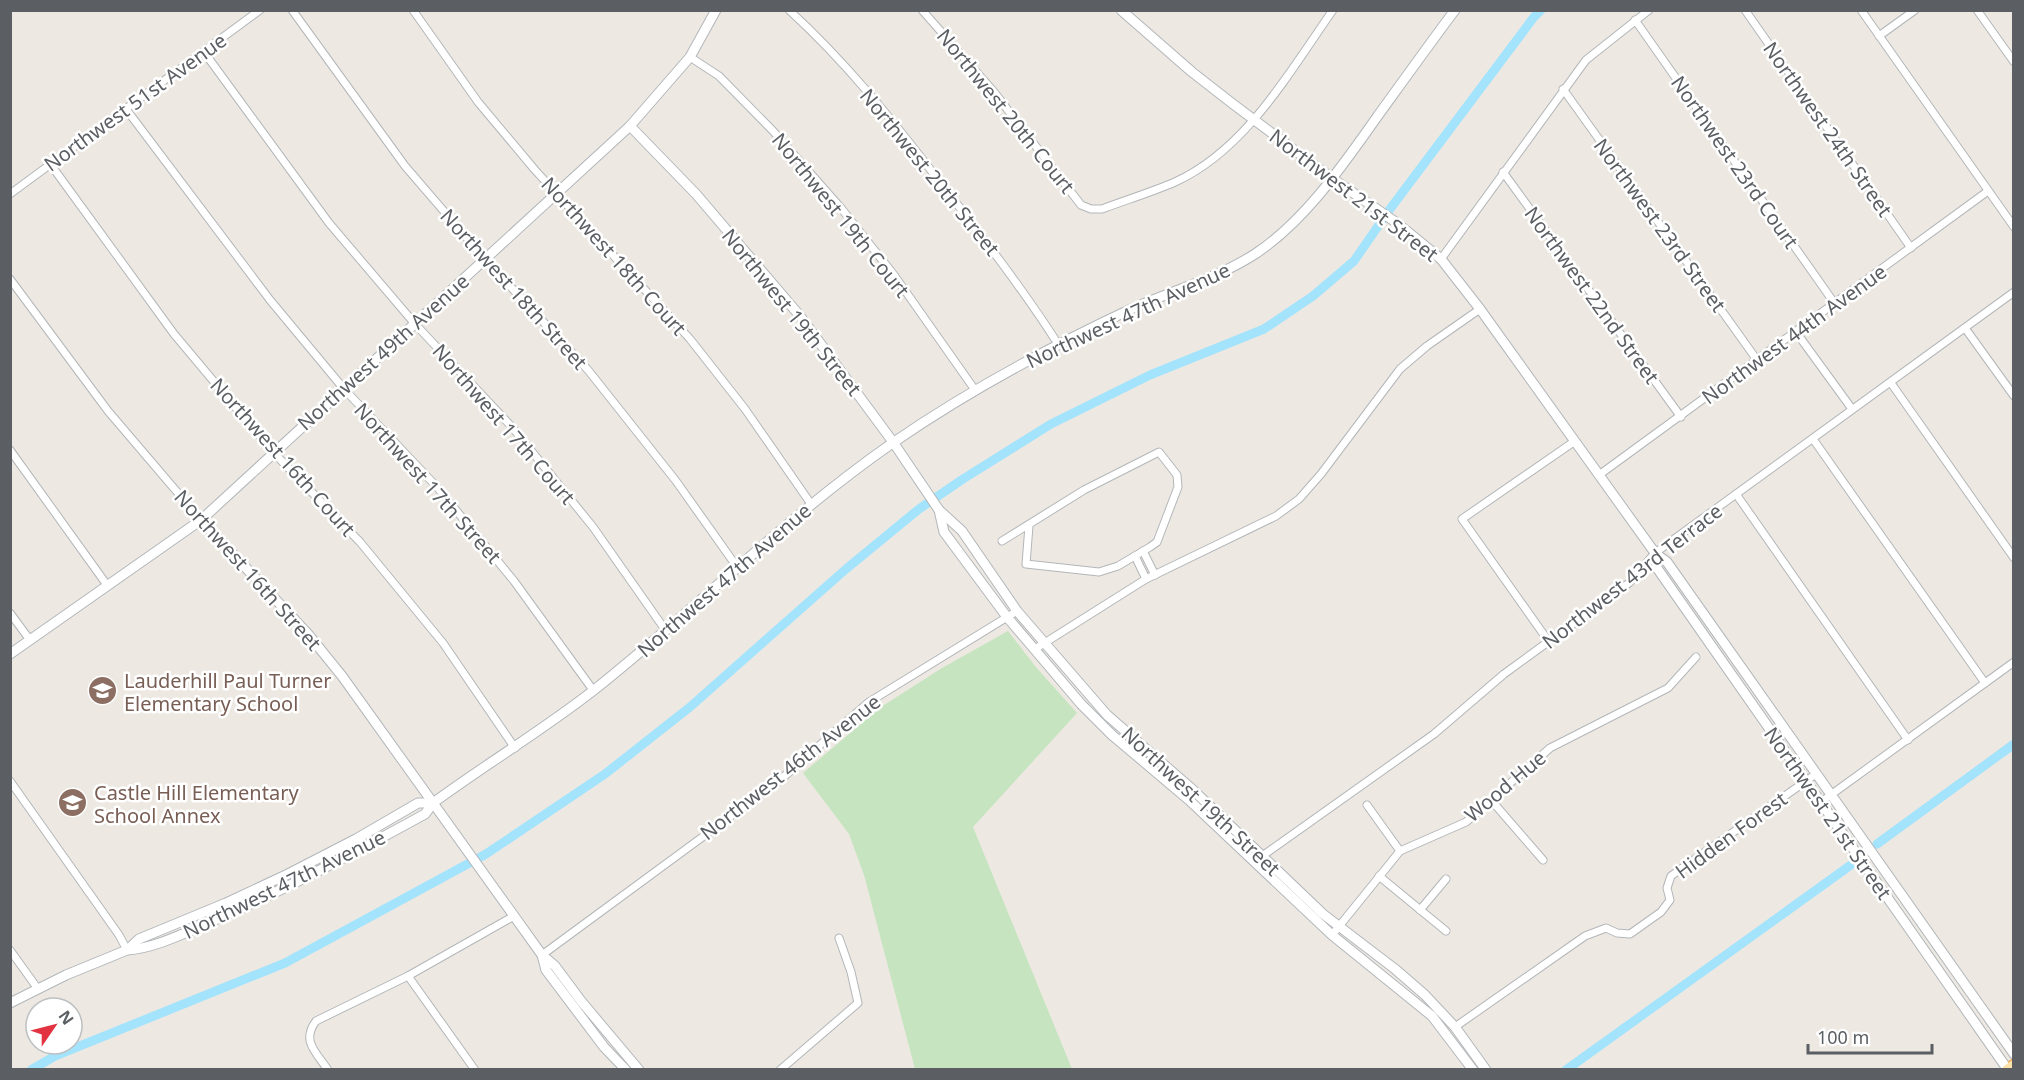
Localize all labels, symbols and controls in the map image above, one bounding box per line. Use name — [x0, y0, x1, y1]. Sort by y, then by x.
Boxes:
street label: Northwest 20th Court — [931, 23, 1081, 199]
street label: Northwest 51st Avenue — [38, 27, 232, 177]
street label: Northwest 24th Street — [1757, 36, 1899, 222]
street label: Northwest 23rd Court — [1665, 70, 1805, 254]
street label: Northwest 20th Street — [854, 83, 1006, 261]
street label: Northwest 21st Street — [1264, 123, 1444, 267]
street label: Northwest 19th Court — [766, 127, 916, 303]
street label: Northwest 23rd Street — [1588, 133, 1732, 317]
street label: Northwest 18th Court — [536, 171, 692, 341]
street label: Northwest 22nd Street — [1519, 201, 1665, 389]
street label: Northwest 18th Street — [434, 203, 594, 375]
street label: Northwest 19th Street — [716, 223, 868, 401]
street label: Northwest 47th Avenue — [1022, 256, 1234, 374]
street label: Northwest 44th Avenue — [1696, 258, 1892, 410]
street label: Northwest 49th Avenue — [291, 268, 475, 436]
street label: Northwest 17th Court — [427, 338, 581, 510]
street label: Northwest 16th Court — [205, 372, 361, 542]
street label: Northwest 17th Street — [348, 397, 508, 569]
street label: Northwest 16th Street — [168, 484, 328, 656]
street label: Northwest 47th Avenue — [631, 497, 817, 663]
street label: Northwest 43rd Terrace — [1536, 497, 1728, 655]
place label: Lauderhill Paul Turner Elementary School — [124, 667, 332, 717]
school or university icon: Lauderhill Paul Turner Elementary School — [87, 675, 119, 707]
street label: Northwest 46th Avenue — [694, 688, 886, 846]
street label: Northwest 19th Street — [1116, 720, 1286, 882]
street label: Northwest 21st Street — [1758, 721, 1898, 905]
street label: Wood Hue — [1459, 744, 1551, 828]
place label: Castle Hill Elementary School Annex — [94, 779, 299, 829]
street label: Hidden Forest — [1670, 785, 1792, 885]
school or university icon: Castle Hill Elementary School Annex — [57, 787, 89, 819]
street label: Northwest 47th Avenue — [178, 823, 390, 945]
north arrow — [24, 996, 84, 1056]
text: N — [54, 1006, 79, 1029]
scale bar — [1808, 1017, 1932, 1055]
text: 100 m — [1817, 1025, 1869, 1049]

